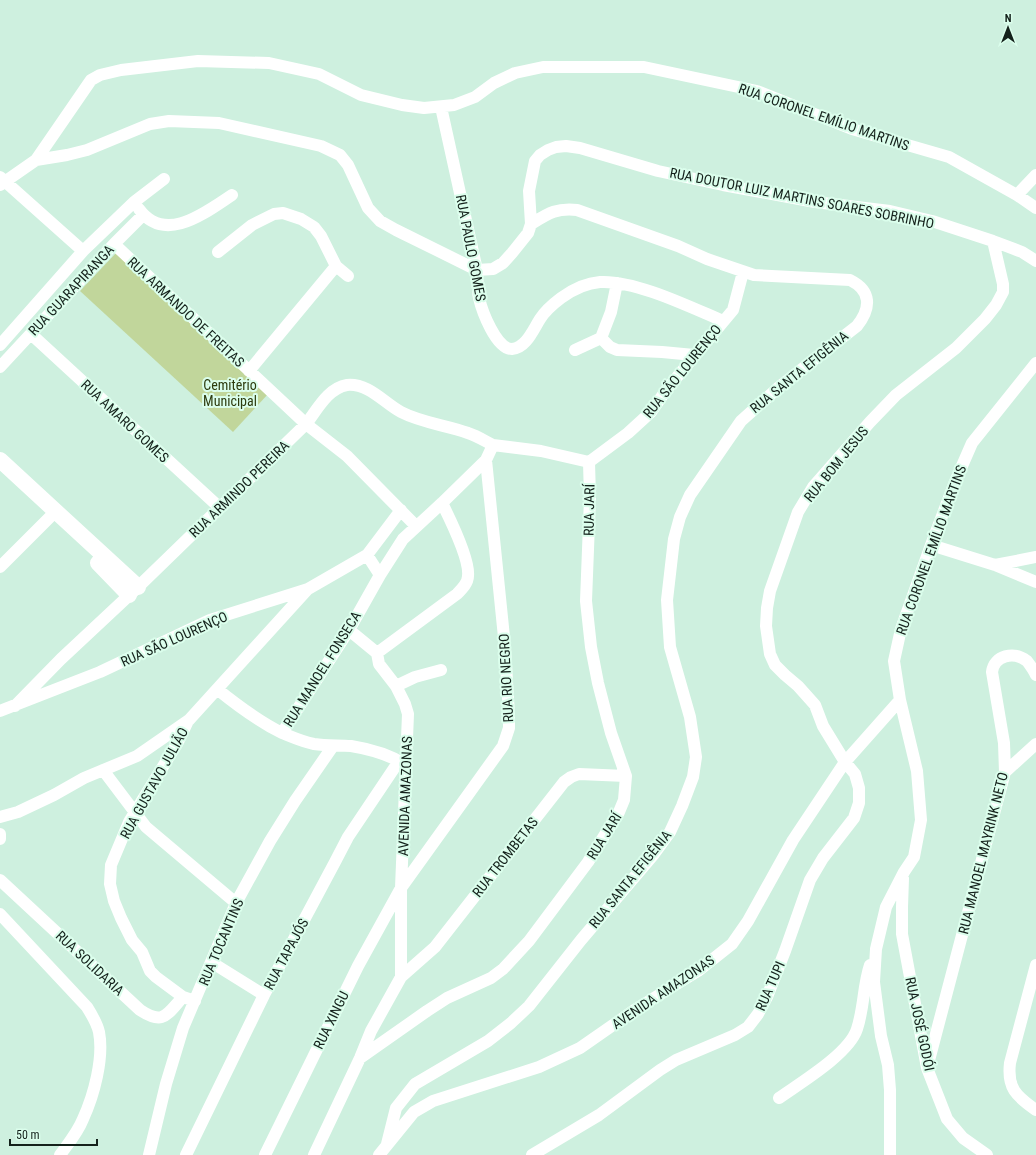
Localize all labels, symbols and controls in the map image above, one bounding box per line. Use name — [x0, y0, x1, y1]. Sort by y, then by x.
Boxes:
north arrow — [988, 8, 1028, 48]
text: N — [1005, 12, 1012, 25]
street label: RUA CORONEL EMÍLIO MARTINS — [737, 79, 912, 154]
street label: RUA DOUTOR LUIZ MARTINS SOARES SOBRINHO — [668, 164, 936, 232]
street label: RUA PAULO GOMES — [453, 193, 489, 303]
street label: RUA GUARAPIRANGA — [25, 241, 117, 339]
street label: RUA ARMANDO DE FREITAS — [124, 254, 248, 370]
street label: RUA SÃO LOURENÇO — [639, 321, 724, 421]
street label: RUA SANTA EFIGÊNIA — [746, 327, 851, 416]
street label: RUA AMARO GOMES — [78, 376, 172, 466]
park label: Cemitério Municipal — [203, 377, 257, 409]
street label: RUA BOM JESUS — [801, 423, 871, 505]
street label: RUA ARMINDO PEREIRA — [186, 437, 292, 541]
street label: RUA CORONEL EMÍLIO MARTINS — [892, 463, 969, 637]
street label: RUA JARÍ — [580, 483, 597, 536]
street label: RUA SÃO LOURENÇO — [118, 607, 230, 670]
street label: RUA MANOEL FONSECA — [280, 608, 364, 730]
street label: RUA RIO NEGRO — [496, 633, 516, 723]
street label: RUA GUSTAVO JULIÃO — [116, 724, 191, 841]
street label: AVENIDA AMAZONAS — [395, 736, 415, 856]
street label: RUA MANOEL MAYRINK NETO — [955, 770, 1011, 936]
street label: RUA JARÍ — [583, 809, 625, 862]
street label: RUA TROMBETAS — [469, 814, 541, 900]
street label: RUA SANTA EFIGÊNIA — [585, 826, 674, 931]
street label: RUA TOCANTINS — [195, 896, 247, 988]
street label: RUA TAPAJÓS — [260, 915, 311, 992]
street label: RUA SOLIDARIA — [53, 927, 127, 999]
street label: AVENIDA AMAZONAS — [609, 952, 717, 1032]
street label: RUA TUPI — [752, 959, 788, 1013]
street label: RUA JOSÉ GODÓI — [902, 975, 939, 1072]
street label: RUA XINGU — [310, 988, 352, 1052]
scale bar — [10, 1121, 97, 1147]
text: 50 m — [16, 1128, 40, 1142]

